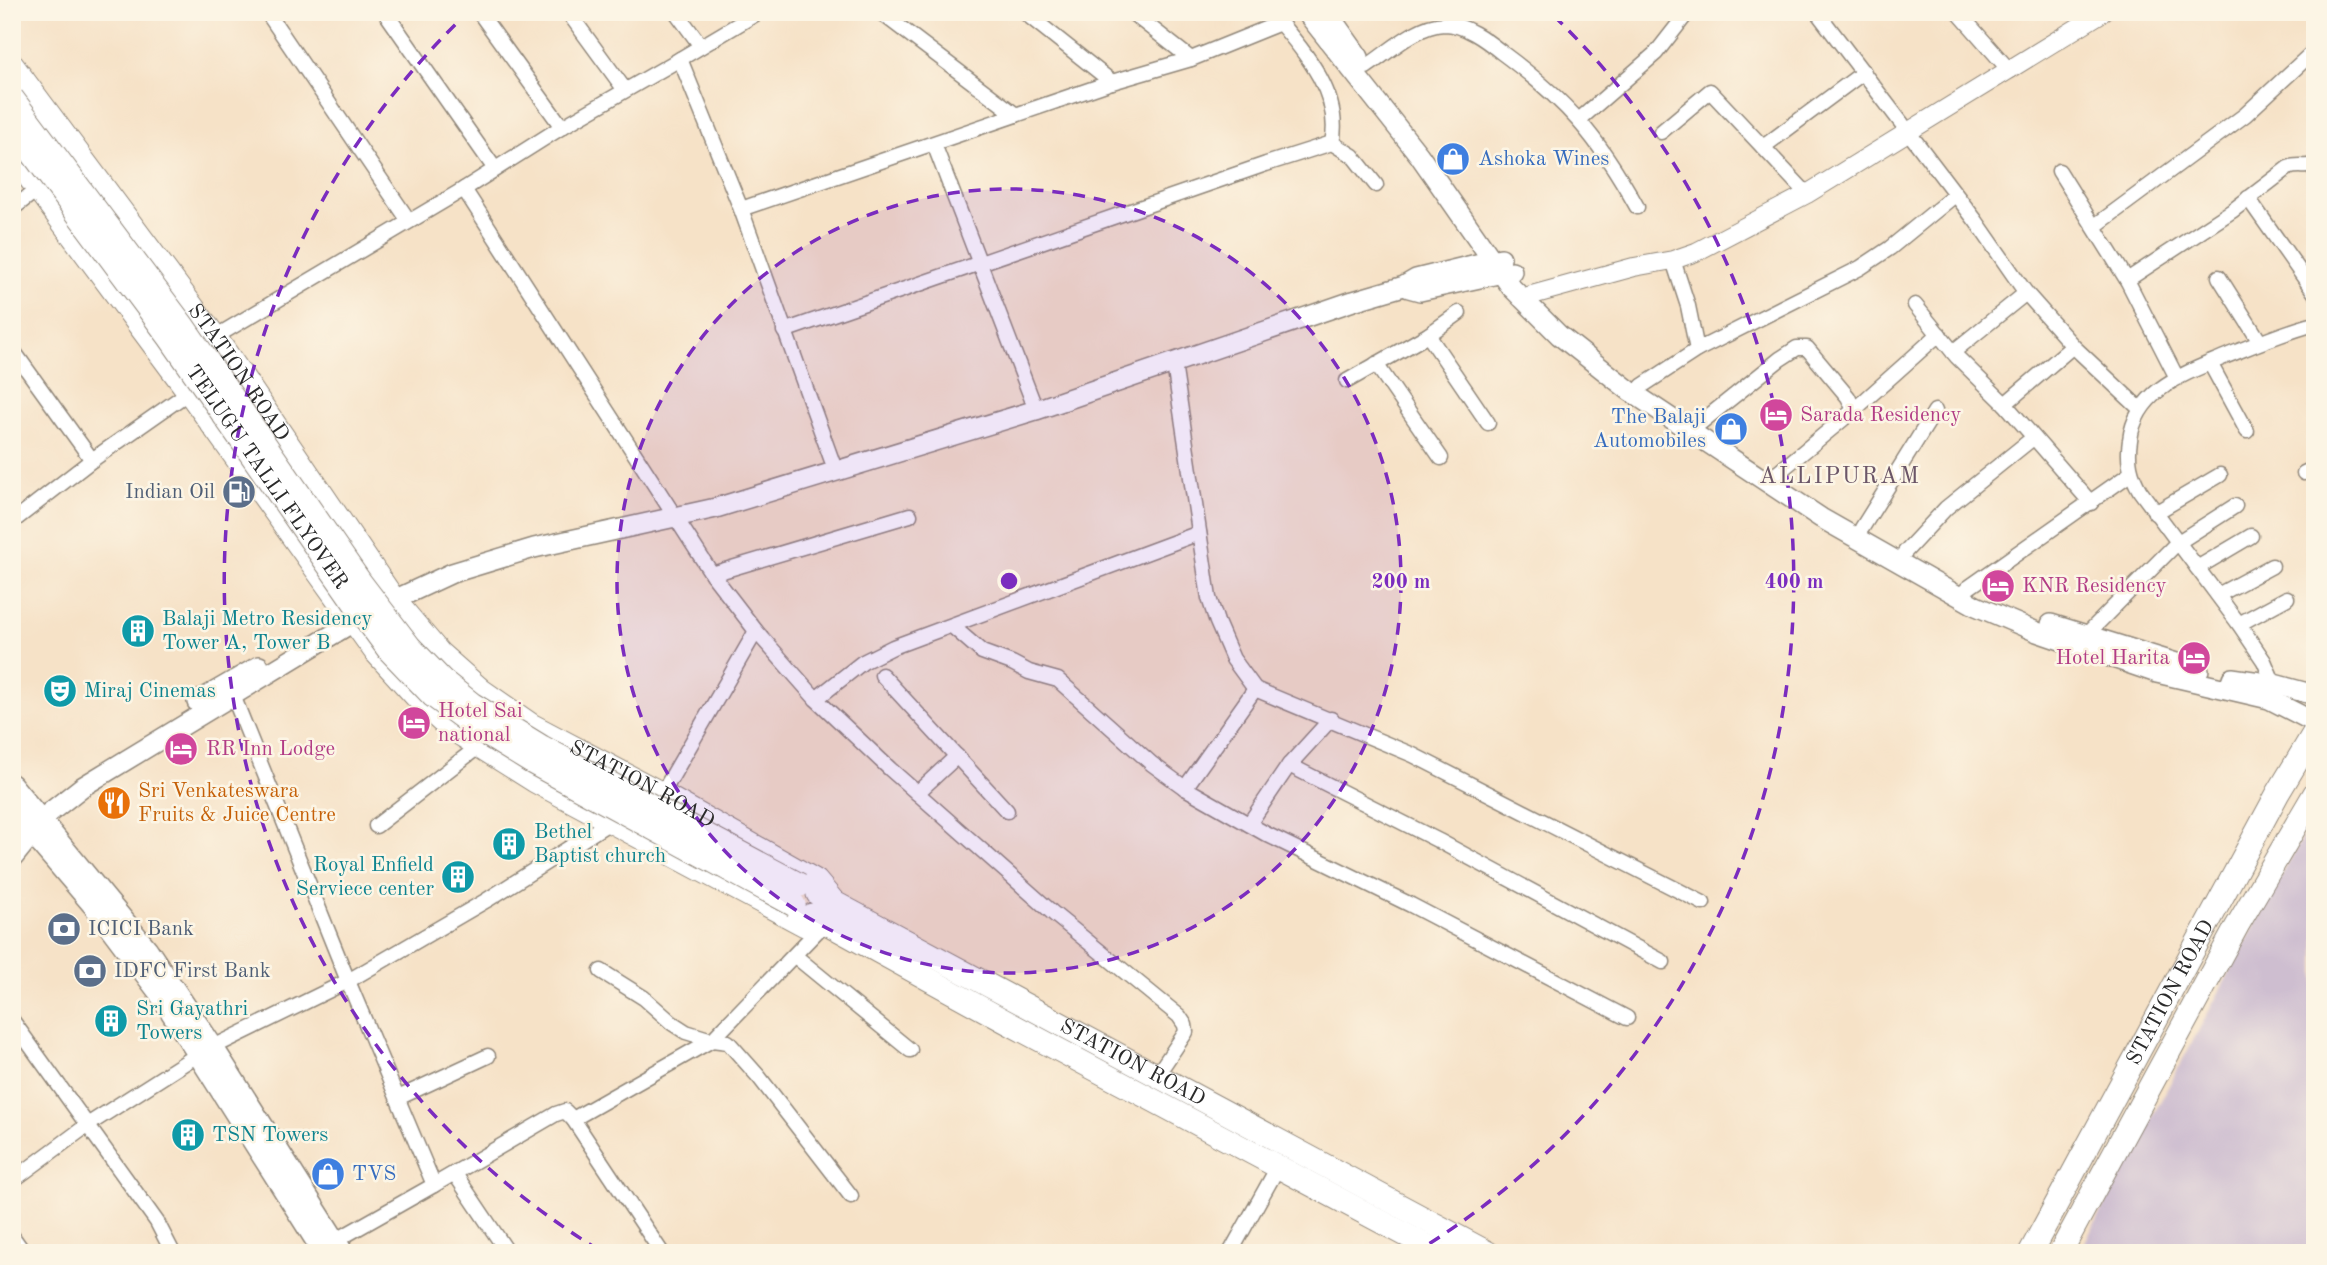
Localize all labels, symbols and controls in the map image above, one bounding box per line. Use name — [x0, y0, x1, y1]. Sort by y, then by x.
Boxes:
shop icon: Ashoka Wines — [1434, 140, 1472, 178]
place label: Ashoka Wines — [1478, 149, 1609, 170]
street label: STATION ROAD — [184, 300, 293, 445]
street label: TELUGU TALLI FLYOVER — [182, 361, 352, 593]
hotel icon: Sarada Residency — [1757, 396, 1795, 434]
place label: Sarada Residency — [1800, 405, 1961, 426]
place label: The Balaji Automobiles — [1593, 407, 1706, 452]
shop icon: The Balaji Automobiles — [1712, 410, 1750, 448]
district label: ALLIPURAM — [1759, 465, 1921, 488]
fuel station icon: Indian Oil — [220, 473, 258, 511]
place label: Indian Oil — [125, 482, 215, 503]
hotel icon: KNR Residency — [1979, 567, 2017, 605]
centre of rings — [997, 569, 1021, 593]
text: 200 m — [1371, 572, 1431, 593]
text: 400 m — [1764, 572, 1824, 593]
place label: KNR Residency — [2022, 576, 2167, 597]
place label: Balaji Metro Residency Tower A, Tower B — [162, 609, 372, 654]
building icon: Balaji Metro Residency Tower A, Tower B — [119, 612, 157, 650]
hotel icon: Hotel Harita — [2175, 639, 2213, 677]
place label: Hotel Harita — [2056, 648, 2170, 669]
theatre icon: Miraj Cinemas — [41, 672, 79, 710]
place label: Miraj Cinemas — [84, 681, 216, 702]
place label: Hotel Sai national — [438, 701, 523, 746]
hotel icon: Hotel Sai national — [395, 704, 433, 742]
hotel icon: RR Inn Lodge — [162, 730, 200, 768]
street label: STATION ROAD — [566, 737, 718, 832]
place label: RR Inn Lodge — [206, 739, 335, 760]
place label: Sri Venkateswara Fruits & Juice Centre — [138, 781, 336, 826]
restaurant icon: Sri Venkateswara Fruits & Juice Centre — [95, 784, 133, 822]
place label: Bethel Baptist church — [534, 822, 666, 867]
building icon: Bethel Baptist church — [490, 825, 528, 863]
place label: Royal Enfield Serviece center — [296, 855, 434, 900]
building icon: Royal Enfield Serviece center — [439, 858, 477, 896]
bank icon: ICICI Bank — [45, 910, 83, 948]
street label: STATION ROAD — [2123, 916, 2218, 1069]
place label: ICICI Bank — [88, 919, 194, 940]
bank icon: IDFC First Bank — [71, 952, 109, 990]
place label: IDFC First Bank — [114, 961, 271, 982]
place label: Sri Gayathri Towers — [136, 999, 248, 1044]
building icon: Sri Gayathri Towers — [92, 1002, 130, 1040]
street label: STATION ROAD — [1057, 1015, 1209, 1110]
building icon: TSN Towers — [169, 1116, 207, 1154]
place label: TSN Towers — [212, 1125, 328, 1146]
shop icon: TVS — [309, 1155, 347, 1193]
place label: TVS — [352, 1164, 396, 1185]

